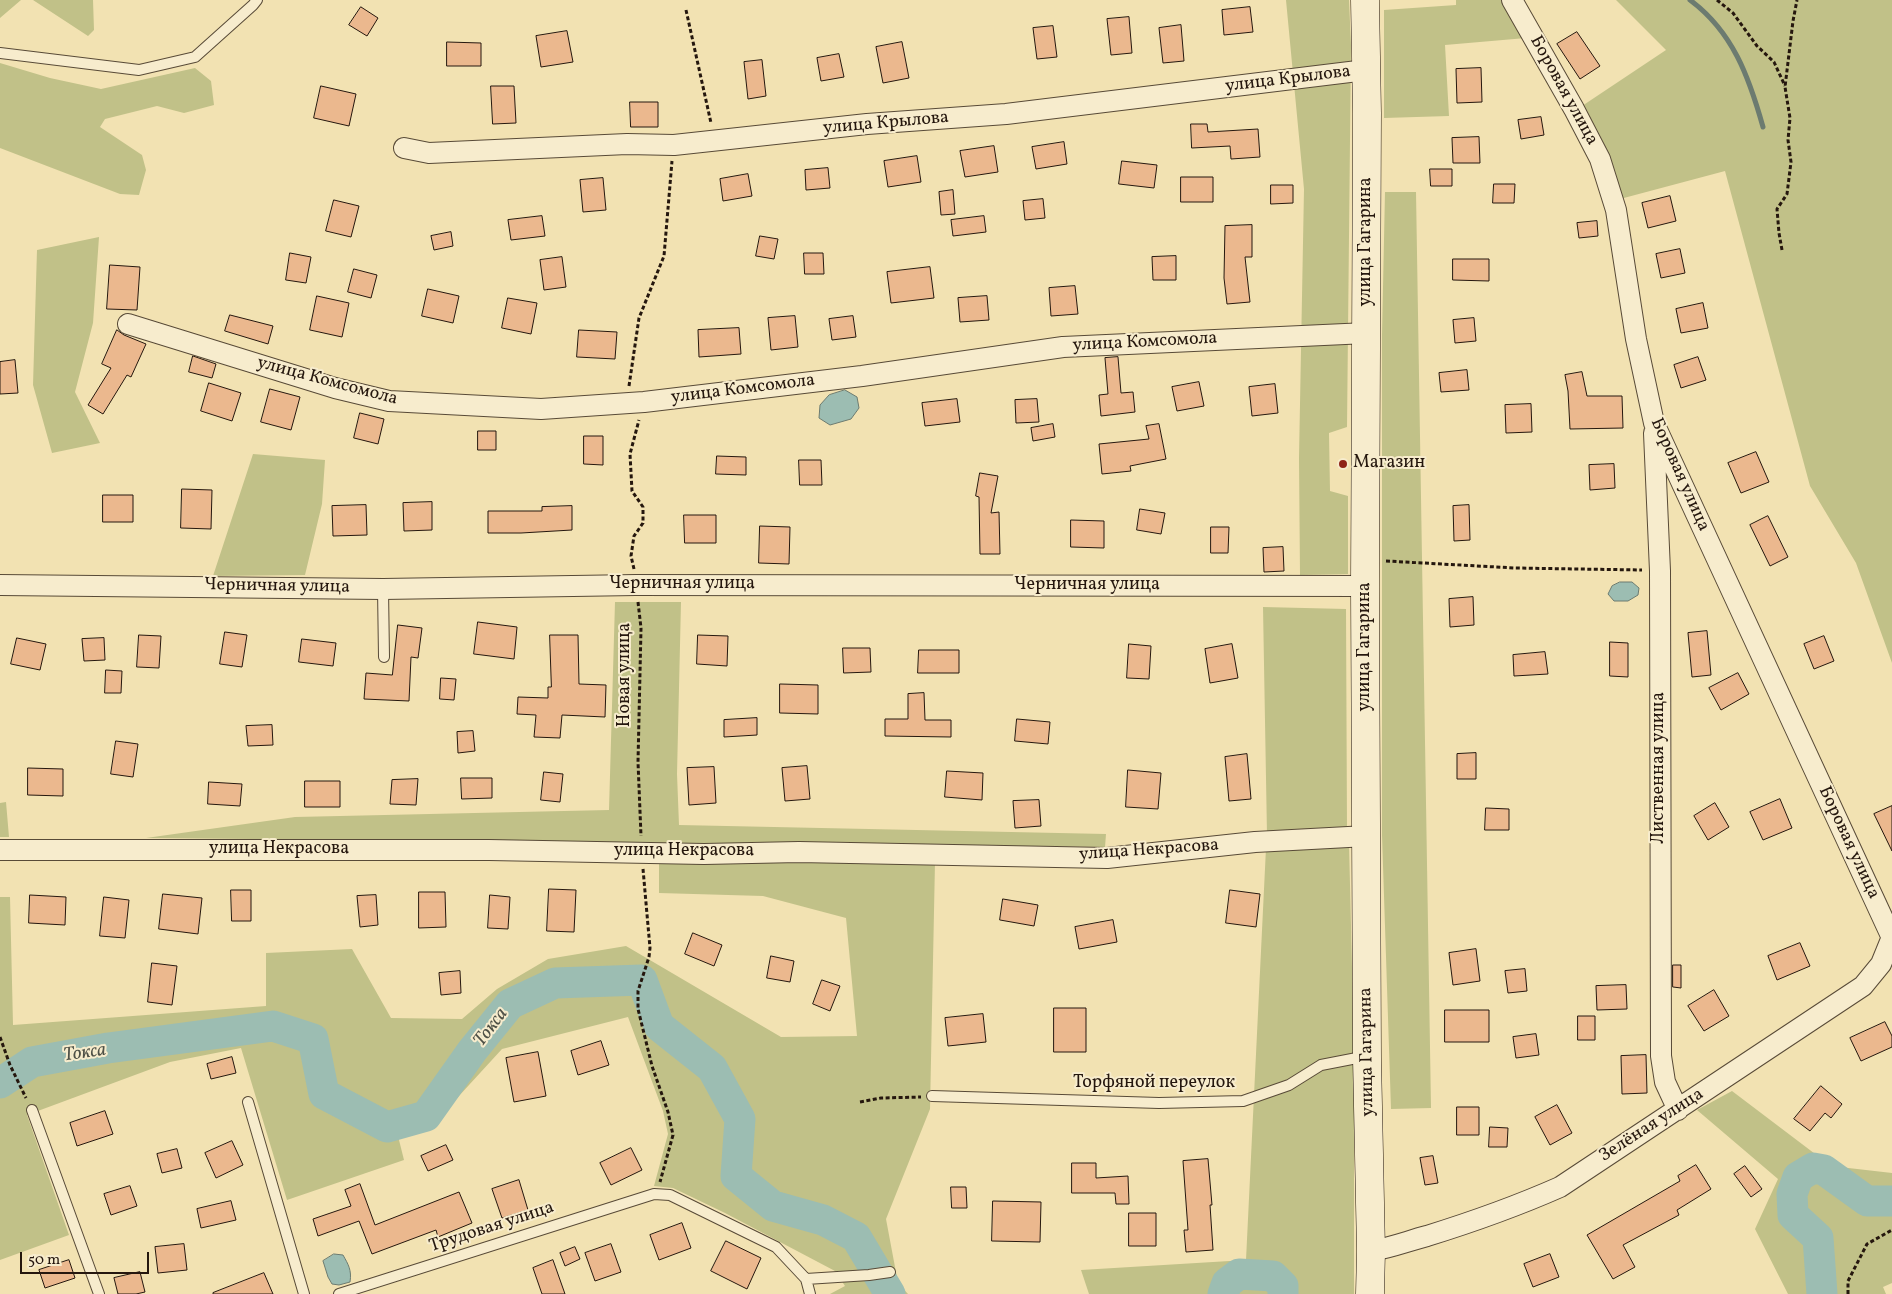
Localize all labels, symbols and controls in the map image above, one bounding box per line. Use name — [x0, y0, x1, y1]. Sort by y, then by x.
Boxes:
street label: Боровая улица — [1524, 33, 1602, 149]
street label: улица Крылова — [1224, 62, 1352, 98]
street label: улица Крылова — [822, 108, 950, 140]
street label: улица Гагарина — [1356, 177, 1378, 307]
street label: улица Комсомола — [1072, 328, 1218, 358]
street label: улица Комсомола — [254, 353, 400, 411]
street label: улица Комсомола — [670, 370, 816, 410]
street label: Боровая улица — [1644, 415, 1714, 535]
place label: Магазин — [1353, 453, 1425, 475]
marker: Магазин — [1337, 458, 1349, 470]
street label: Черничная улица — [609, 574, 755, 596]
street label: Черничная улица — [204, 575, 350, 599]
street label: Черничная улица — [1014, 575, 1160, 597]
street label: улица Гагарина — [1355, 582, 1377, 712]
street label: Новая улица — [615, 623, 637, 727]
street label: Лиственная улица — [1649, 692, 1671, 844]
street label: Боровая улица — [1812, 783, 1884, 903]
street label: улица Некрасова — [1078, 835, 1220, 867]
street label: улица Некрасова — [209, 839, 349, 861]
street label: улица Некрасова — [614, 841, 754, 863]
street label: улица Гагарина — [1356, 987, 1380, 1117]
water label: Токса — [470, 1004, 514, 1052]
water label: Токса — [62, 1040, 108, 1068]
street label: Торфяной переулок — [1073, 1073, 1235, 1095]
street label: Зелёная улица — [1596, 1084, 1708, 1168]
street label: Трудовая улица — [427, 1198, 557, 1258]
scale bar — [22, 1242, 151, 1274]
text: 50 m — [28, 1250, 60, 1271]

